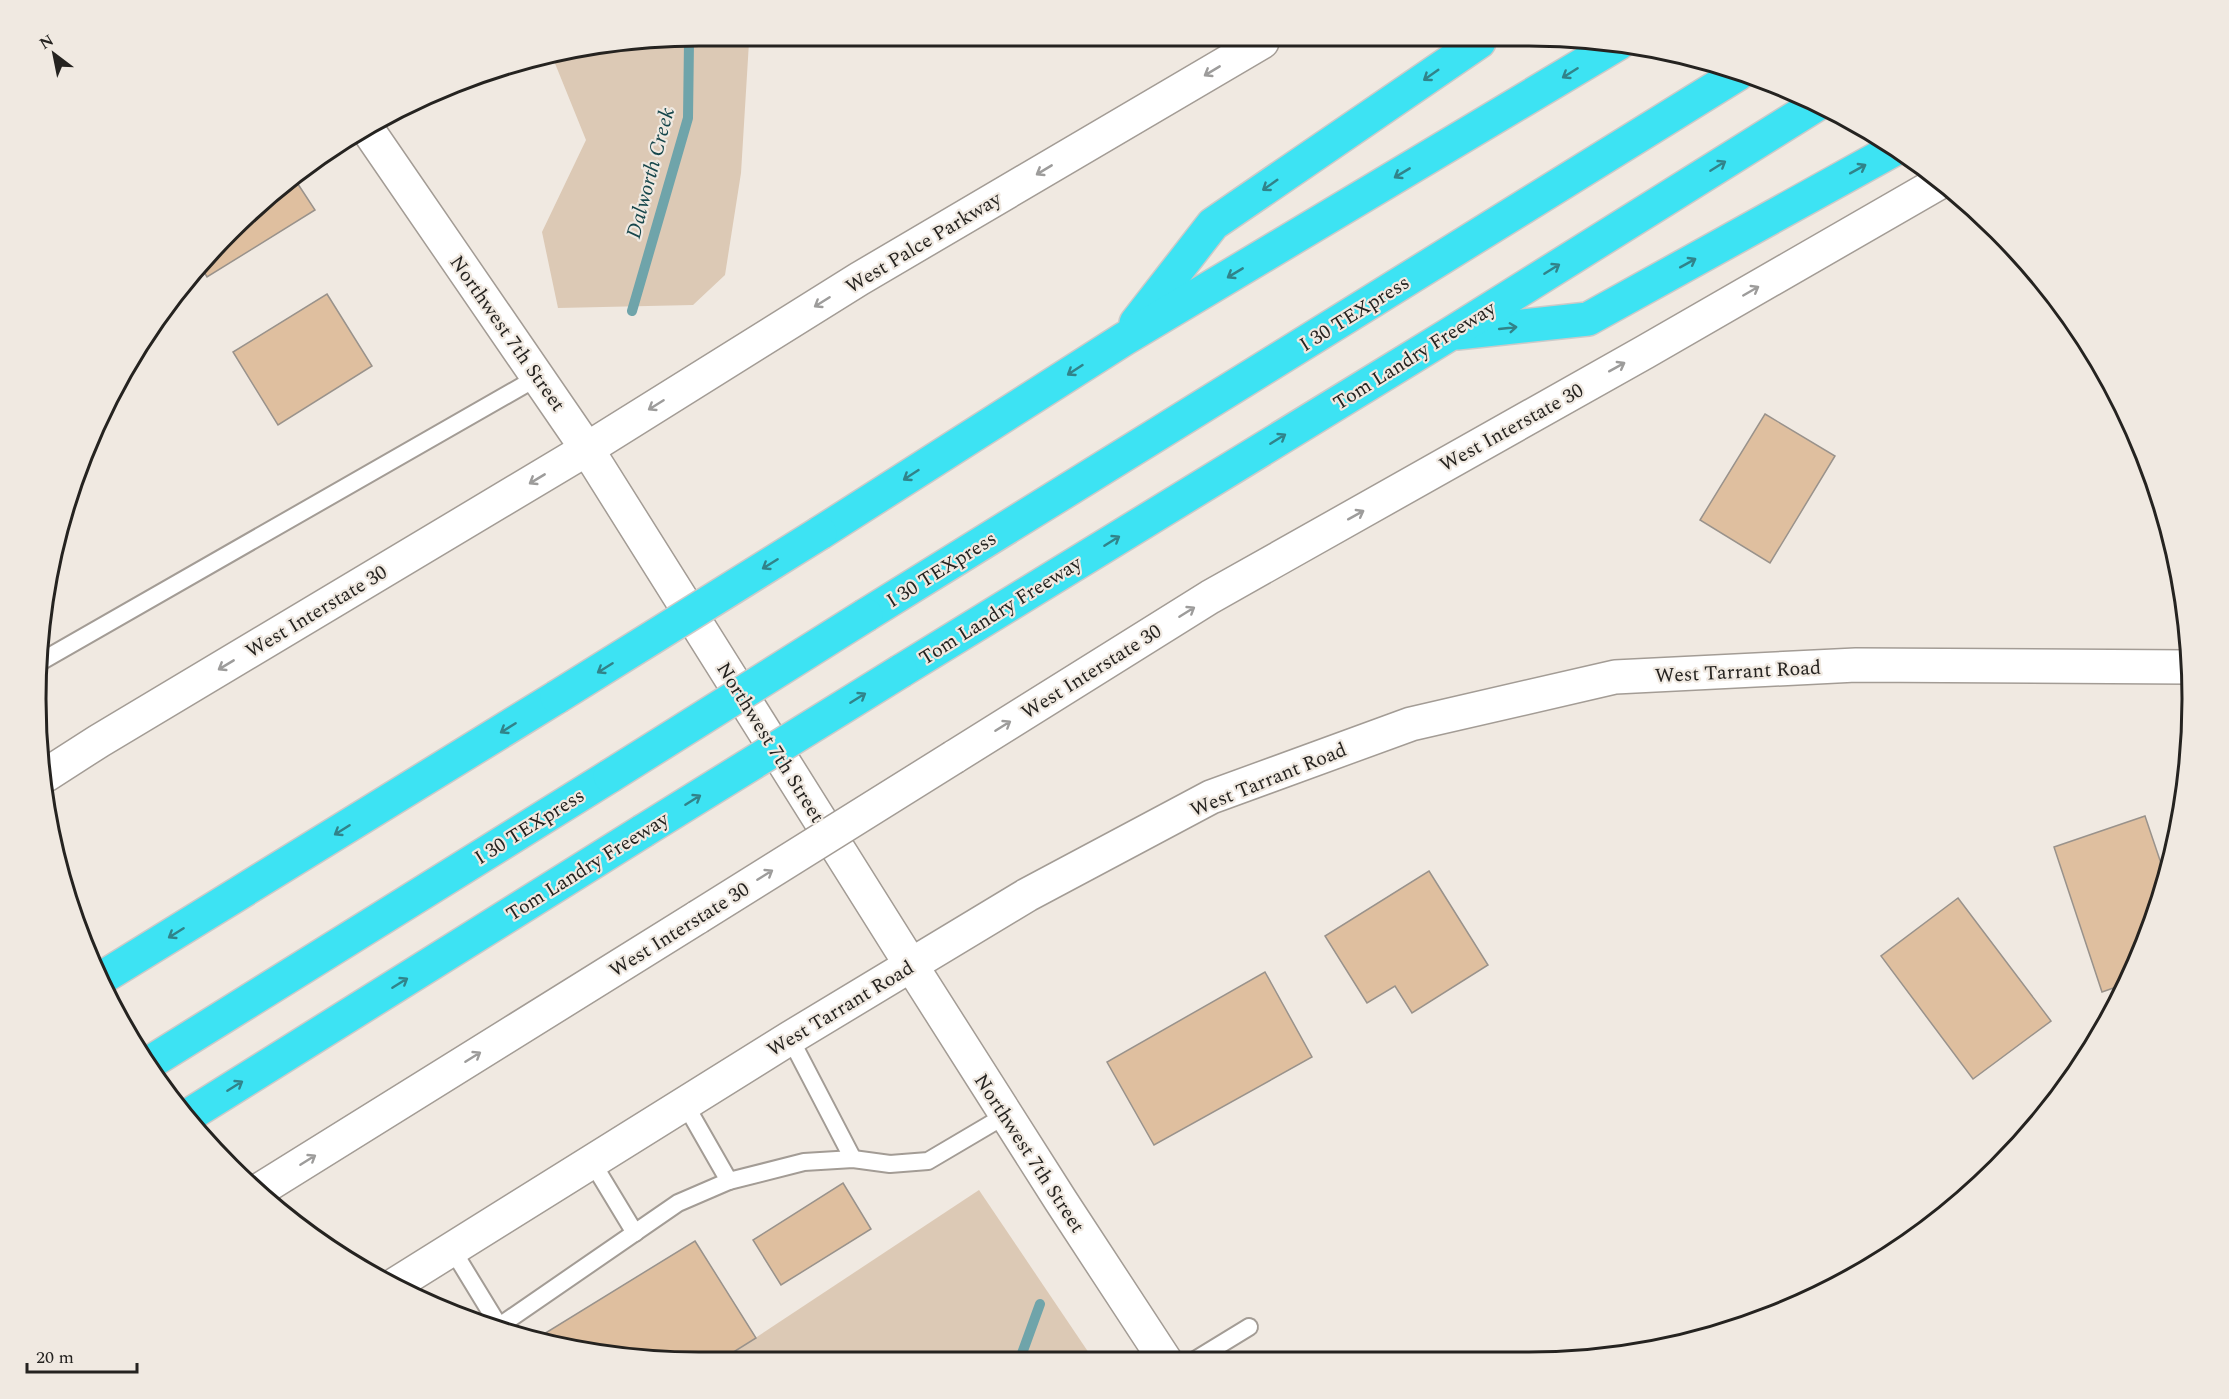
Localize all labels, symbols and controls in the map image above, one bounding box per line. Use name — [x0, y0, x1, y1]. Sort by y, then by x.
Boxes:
north arrow — [24, 24, 84, 84]
text: N — [35, 28, 58, 56]
one-way arrow — [1204, 66, 1221, 78]
one-way arrow — [1561, 67, 1578, 80]
one-way arrow — [1423, 69, 1439, 81]
water label: Dalworth Creek — [618, 104, 684, 242]
one-way arrow — [1709, 159, 1726, 171]
one-way arrow — [1850, 162, 1867, 174]
one-way arrow — [1036, 165, 1053, 177]
one-way arrow — [1394, 168, 1411, 180]
one-way arrow — [1263, 179, 1279, 191]
street label: West Palce Parkway — [840, 184, 1008, 301]
street label: Northwest 7th Street — [442, 249, 572, 418]
one-way arrow — [1679, 257, 1696, 269]
one-way arrow — [1543, 263, 1560, 275]
one-way arrow — [1227, 267, 1244, 279]
street label: I 30 TEXpress — [1294, 268, 1416, 360]
one-way arrow — [1741, 285, 1759, 296]
street label: Tom Landry Freeway — [1327, 293, 1503, 418]
one-way arrow — [814, 297, 831, 309]
one-way arrow — [1497, 322, 1517, 333]
one-way arrow — [1608, 361, 1625, 373]
one-way arrow — [1067, 365, 1084, 377]
street label: West Interstate 30 — [1434, 376, 1589, 480]
one-way arrow — [648, 399, 665, 412]
one-way arrow — [1269, 433, 1286, 445]
one-way arrow — [903, 470, 920, 482]
one-way arrow — [529, 473, 546, 485]
one-way arrow — [1347, 509, 1364, 521]
street label: I 30 TEXpress — [881, 524, 1003, 616]
one-way arrow — [1103, 535, 1120, 547]
street label: Tom Landry Freeway — [913, 548, 1089, 673]
street label: West Interstate 30 — [240, 558, 393, 666]
one-way arrow — [762, 558, 779, 571]
one-way arrow — [1178, 605, 1195, 617]
street label: West Interstate 30 — [1015, 617, 1168, 727]
street label: West Tarrant Road — [1654, 653, 1822, 691]
street label: Northwest 7th Street — [708, 656, 832, 829]
one-way arrow — [218, 659, 235, 671]
one-way arrow — [597, 662, 614, 674]
one-way arrow — [849, 691, 866, 703]
one-way arrow — [995, 720, 1011, 732]
one-way arrow — [500, 723, 517, 735]
street label: West Tarrant Road — [1186, 735, 1351, 825]
street label: I 30 TEXpress — [469, 781, 591, 873]
one-way arrow — [684, 794, 701, 807]
street label: Tom Landry Freeway — [500, 804, 676, 929]
one-way arrow — [334, 825, 351, 837]
one-way arrow — [756, 869, 773, 881]
street label: West Interstate 30 — [603, 875, 756, 985]
one-way arrow — [168, 927, 185, 939]
street label: West Tarrant Road — [761, 953, 920, 1065]
one-way arrow — [392, 976, 409, 989]
one-way arrow — [464, 1050, 481, 1062]
street label: Northwest 7th Street — [966, 1068, 1092, 1239]
one-way arrow — [226, 1080, 243, 1092]
one-way arrow — [299, 1154, 316, 1166]
scale bar — [27, 1336, 136, 1374]
text: 20 m — [36, 1344, 74, 1371]

